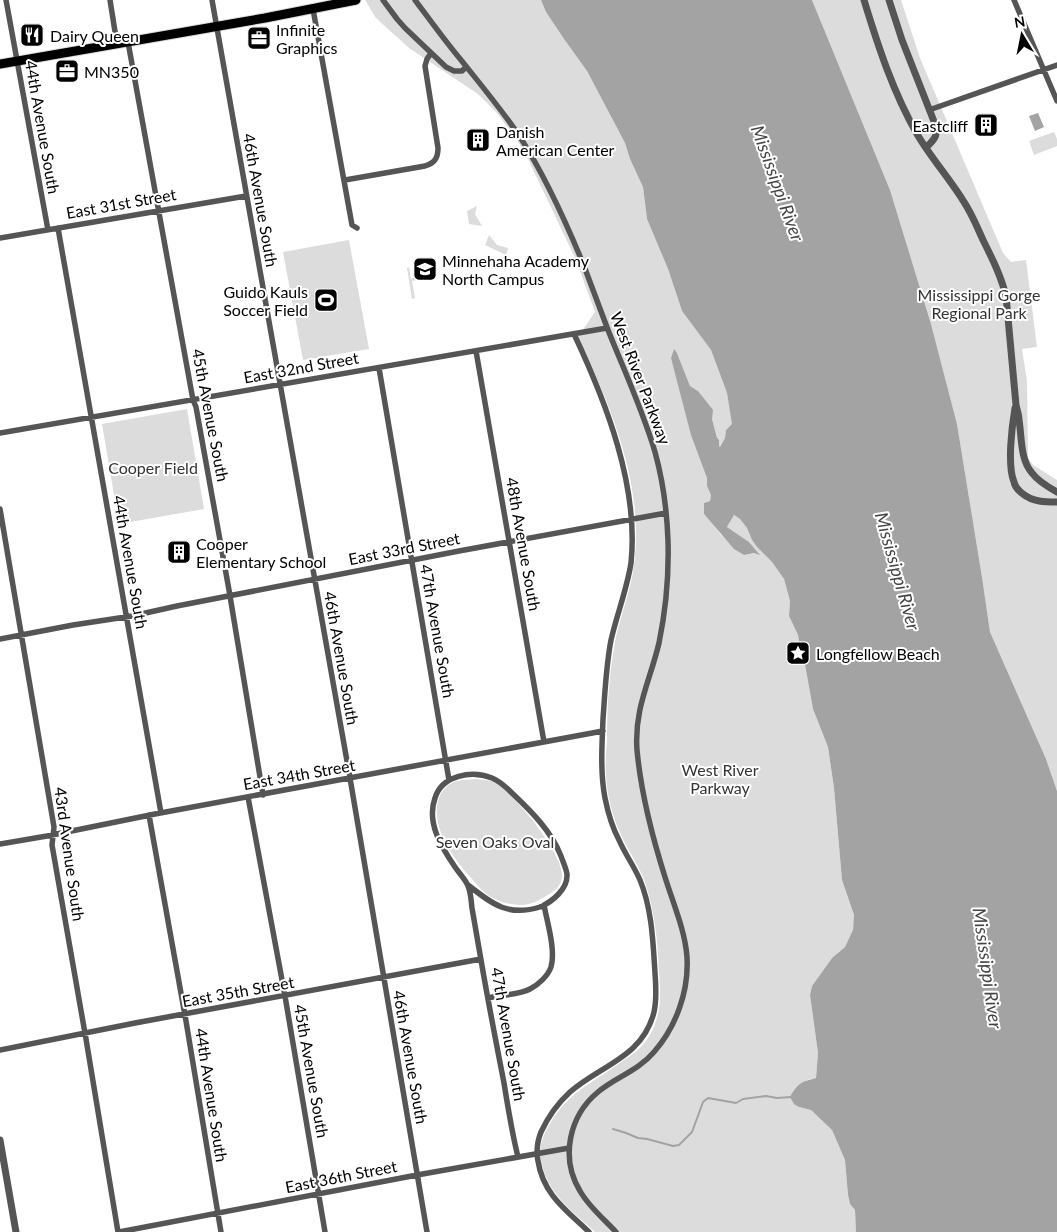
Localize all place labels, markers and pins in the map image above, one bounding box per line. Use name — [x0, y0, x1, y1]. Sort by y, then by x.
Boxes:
place label: Infinite Graphics — [276, 20, 338, 57]
restaurant icon: Dairy Queen — [19, 22, 45, 48]
office icon: Infinite Graphics — [246, 25, 272, 51]
place label: Dairy Queen — [50, 26, 139, 45]
office icon: MN350 — [54, 58, 80, 84]
place label: MN350 — [84, 62, 139, 81]
building icon: Eastcliff — [973, 112, 999, 138]
place label: Eastcliff — [912, 116, 968, 135]
place label: Danish American Center — [496, 122, 615, 159]
building icon: Danish American Center — [465, 127, 491, 153]
place label: Minnehaha Academy North Campus — [442, 251, 590, 288]
school or university icon: Minnehaha Academy North Campus — [412, 256, 438, 282]
place label: Guido Kauls Soccer Field — [223, 282, 308, 319]
sports icon: Guido Kauls Soccer Field — [313, 287, 339, 313]
place label: Cooper Elementary School — [196, 534, 326, 571]
building icon: Cooper Elementary School — [166, 539, 192, 565]
place icon: Longfellow Beach — [785, 640, 811, 666]
place label: Longfellow Beach — [816, 644, 940, 663]

